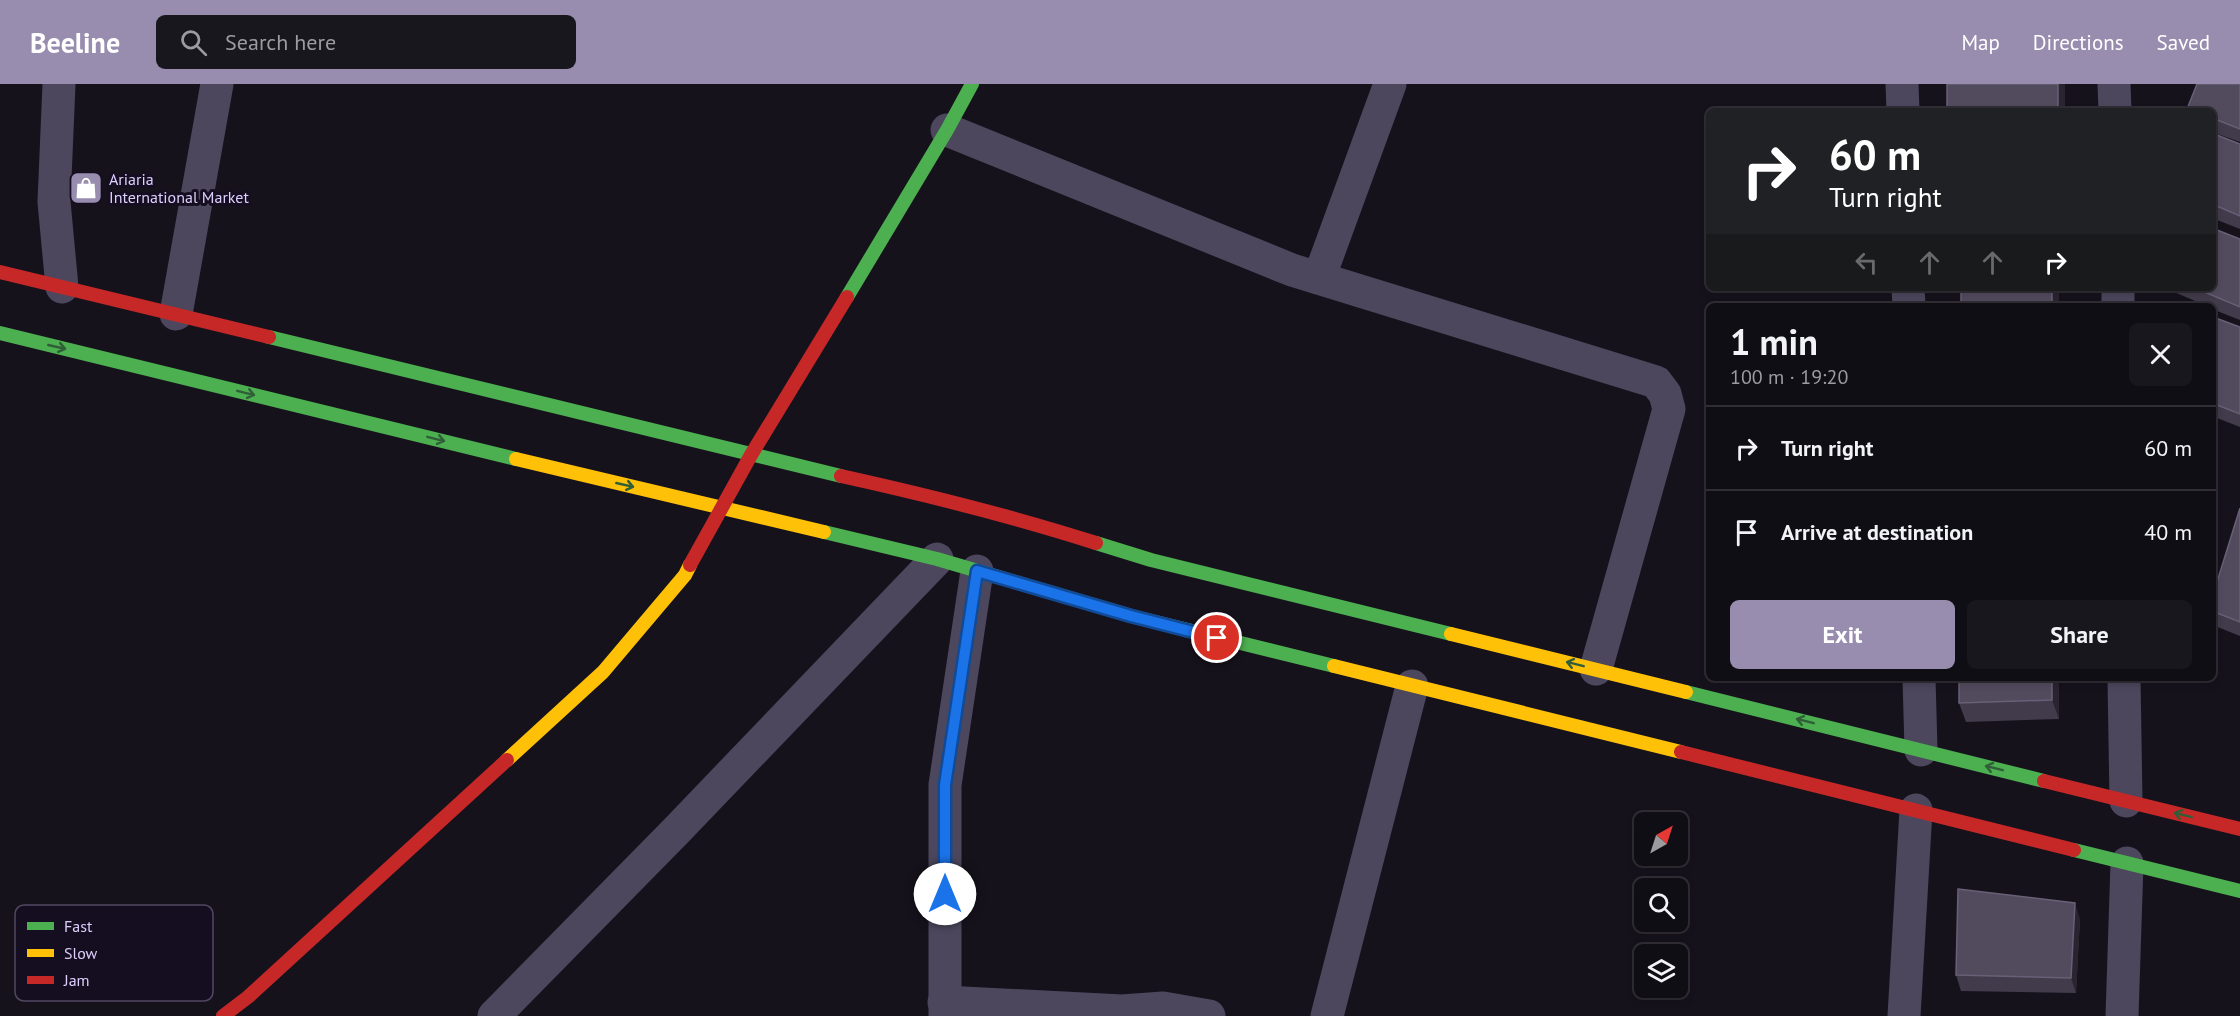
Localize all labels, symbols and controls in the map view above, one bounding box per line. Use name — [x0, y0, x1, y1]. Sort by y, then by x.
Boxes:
search box — [156, 15, 576, 69]
text: Beeline — [30, 24, 120, 61]
icon: search — [177, 26, 210, 59]
text: Search here — [225, 28, 336, 56]
text: Map — [1961, 29, 2000, 56]
text: Directions — [2033, 29, 2124, 56]
text: Saved — [2157, 29, 2210, 56]
text: 60 m — [1829, 127, 1921, 182]
icon: right — [1730, 132, 1808, 210]
place label: Ariaria International Market — [109, 169, 249, 207]
shop icon: Ariaria International Market — [68, 170, 104, 206]
text: Turn right — [1829, 180, 1942, 214]
icon: left — [1850, 246, 1883, 279]
icon: ahead — [1913, 246, 1946, 279]
icon: ahead — [1976, 246, 2009, 279]
icon: right — [2039, 246, 2072, 279]
text: 1 min — [1730, 318, 1818, 365]
button: close — [2129, 323, 2192, 386]
one-way arrow — [47, 342, 66, 353]
text: 100 m · 19:20 — [1730, 364, 1848, 390]
one-way arrow — [237, 387, 256, 399]
icon: right — [1730, 432, 1763, 465]
one-way arrow — [426, 434, 445, 446]
text: Turn right — [1781, 434, 1873, 462]
text: 60 m — [2144, 434, 2192, 462]
one-way arrow — [615, 480, 635, 491]
icon: arrive — [1730, 516, 1763, 549]
text: Arrive at destination — [1781, 518, 1973, 546]
text: 40 m — [2144, 518, 2192, 546]
button: Exit — [1730, 600, 1955, 669]
button: Share — [1967, 600, 2192, 669]
pin — [1191, 612, 1242, 663]
icon: arrive — [1200, 621, 1233, 654]
one-way arrow — [1565, 658, 1584, 670]
one-way arrow — [1795, 715, 1814, 727]
one-way arrow — [1985, 762, 2004, 774]
one-way arrow — [2174, 809, 2193, 821]
north arrow — [1634, 812, 1688, 866]
map controls — [1634, 812, 1688, 998]
position arrow — [913, 862, 977, 926]
button: search — [1634, 878, 1688, 932]
legend — [15, 905, 213, 1001]
text: Fast — [64, 916, 93, 936]
text: Slow — [64, 943, 98, 963]
button: layers — [1634, 944, 1688, 998]
text: Jam — [63, 970, 90, 990]

